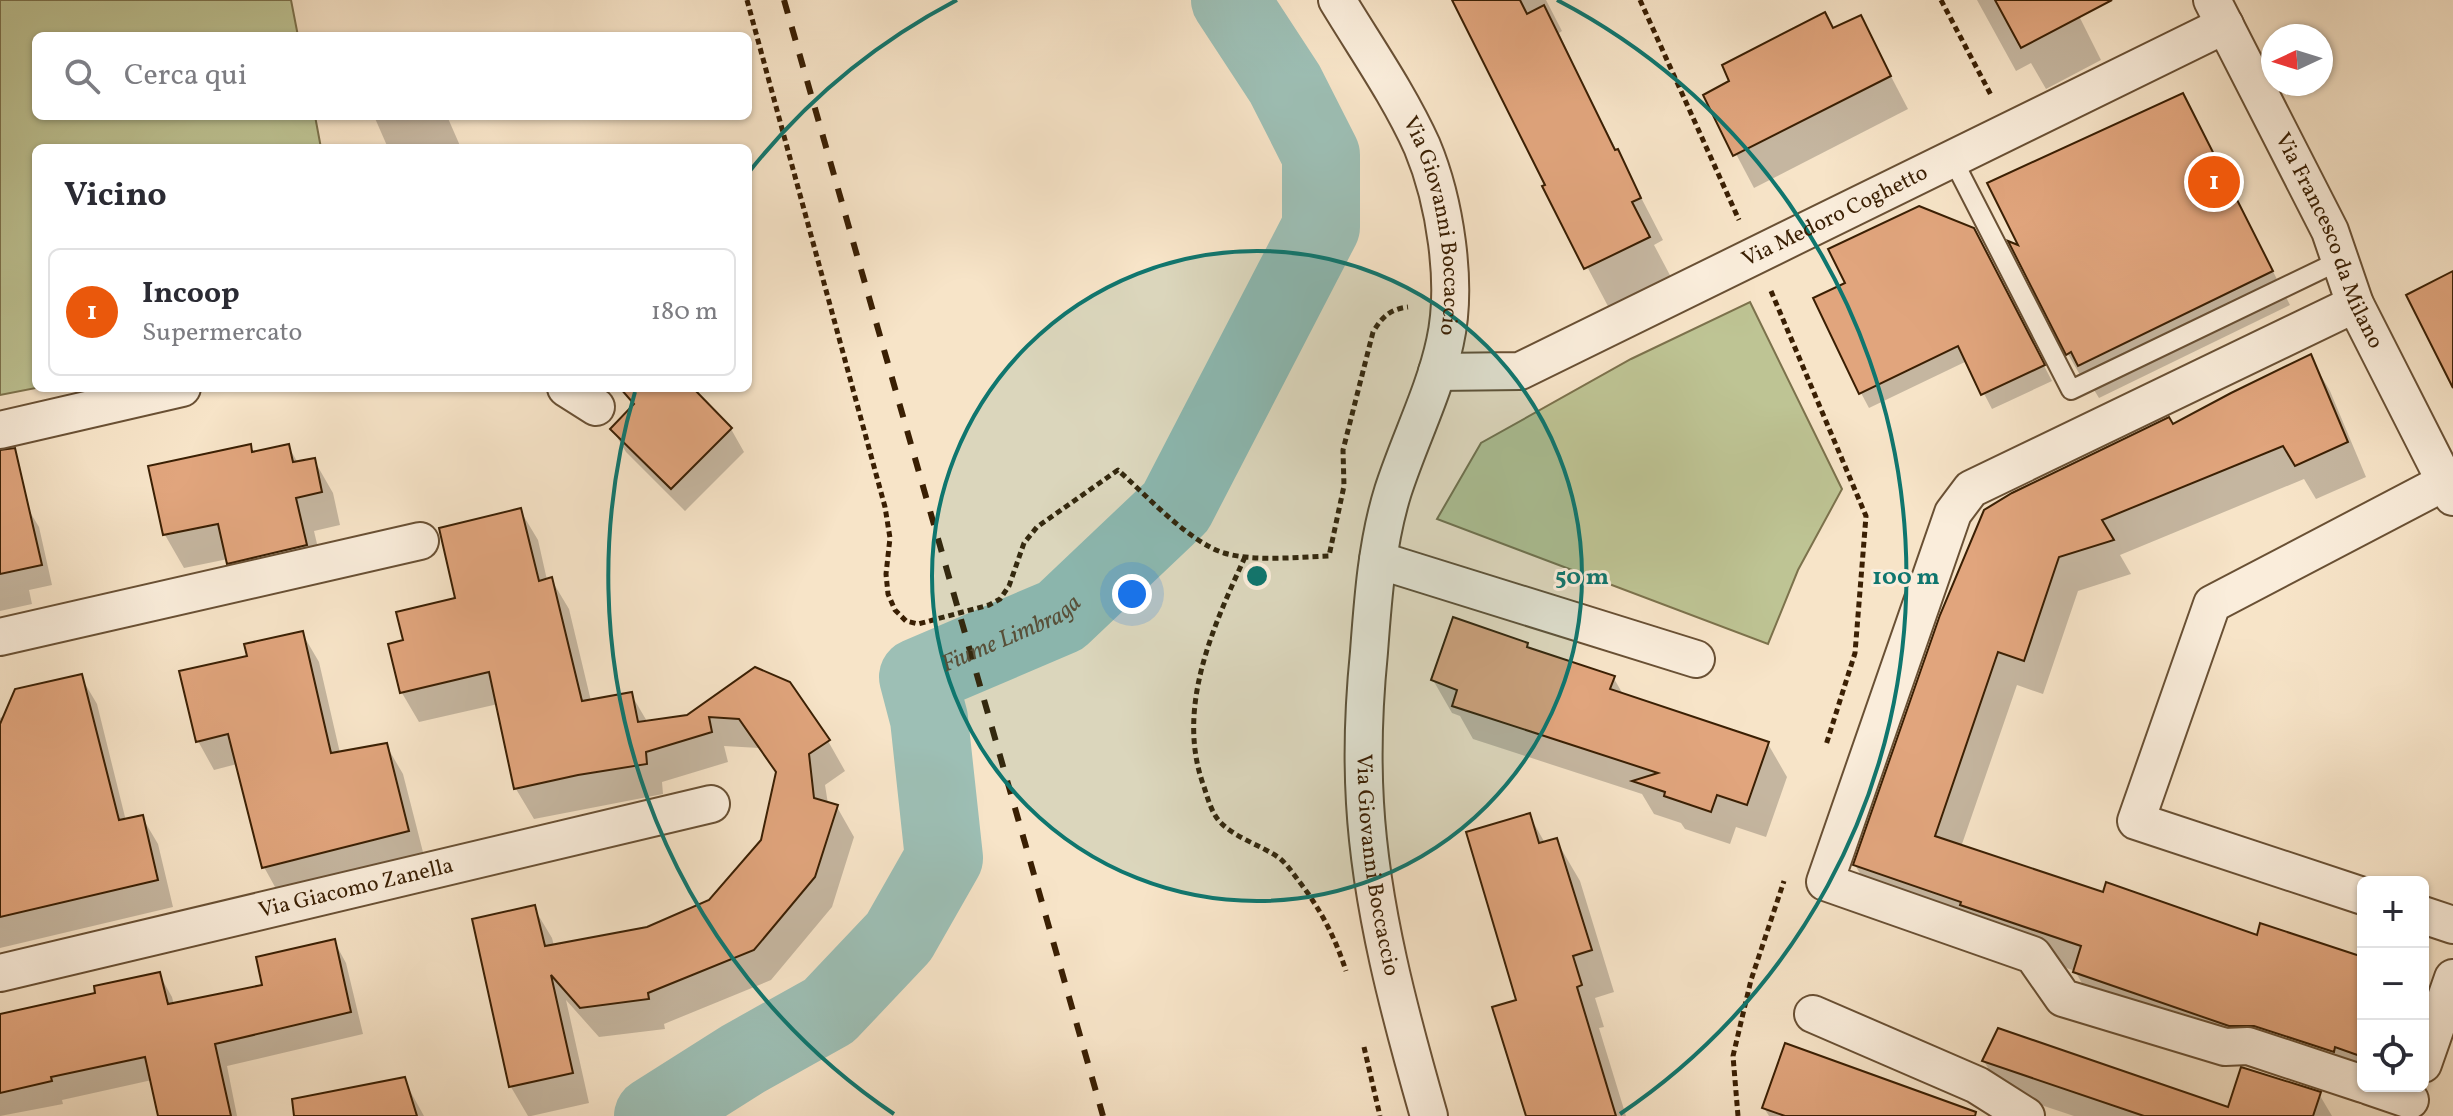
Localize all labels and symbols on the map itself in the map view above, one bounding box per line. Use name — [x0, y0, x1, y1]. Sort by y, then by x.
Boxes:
north arrow — [2261, 24, 2333, 96]
street label: Via Giovanni Boccaccio — [1395, 111, 1466, 338]
street label: Via Francesco da Milano — [2267, 127, 2391, 354]
pin: 1 — [2188, 152, 2240, 212]
street label: Via Medoro Coghetto — [1737, 158, 1933, 275]
text: 50 m — [1555, 561, 1609, 595]
text: 100 m — [1872, 561, 1940, 595]
centre of rings — [1243, 562, 1271, 590]
your location — [1112, 574, 1152, 614]
water label: Fiume Limbraga — [936, 588, 1090, 682]
street label: Via Giovanni Boccaccio — [1348, 754, 1407, 979]
street label: Via Giacomo Zanella — [255, 850, 457, 927]

